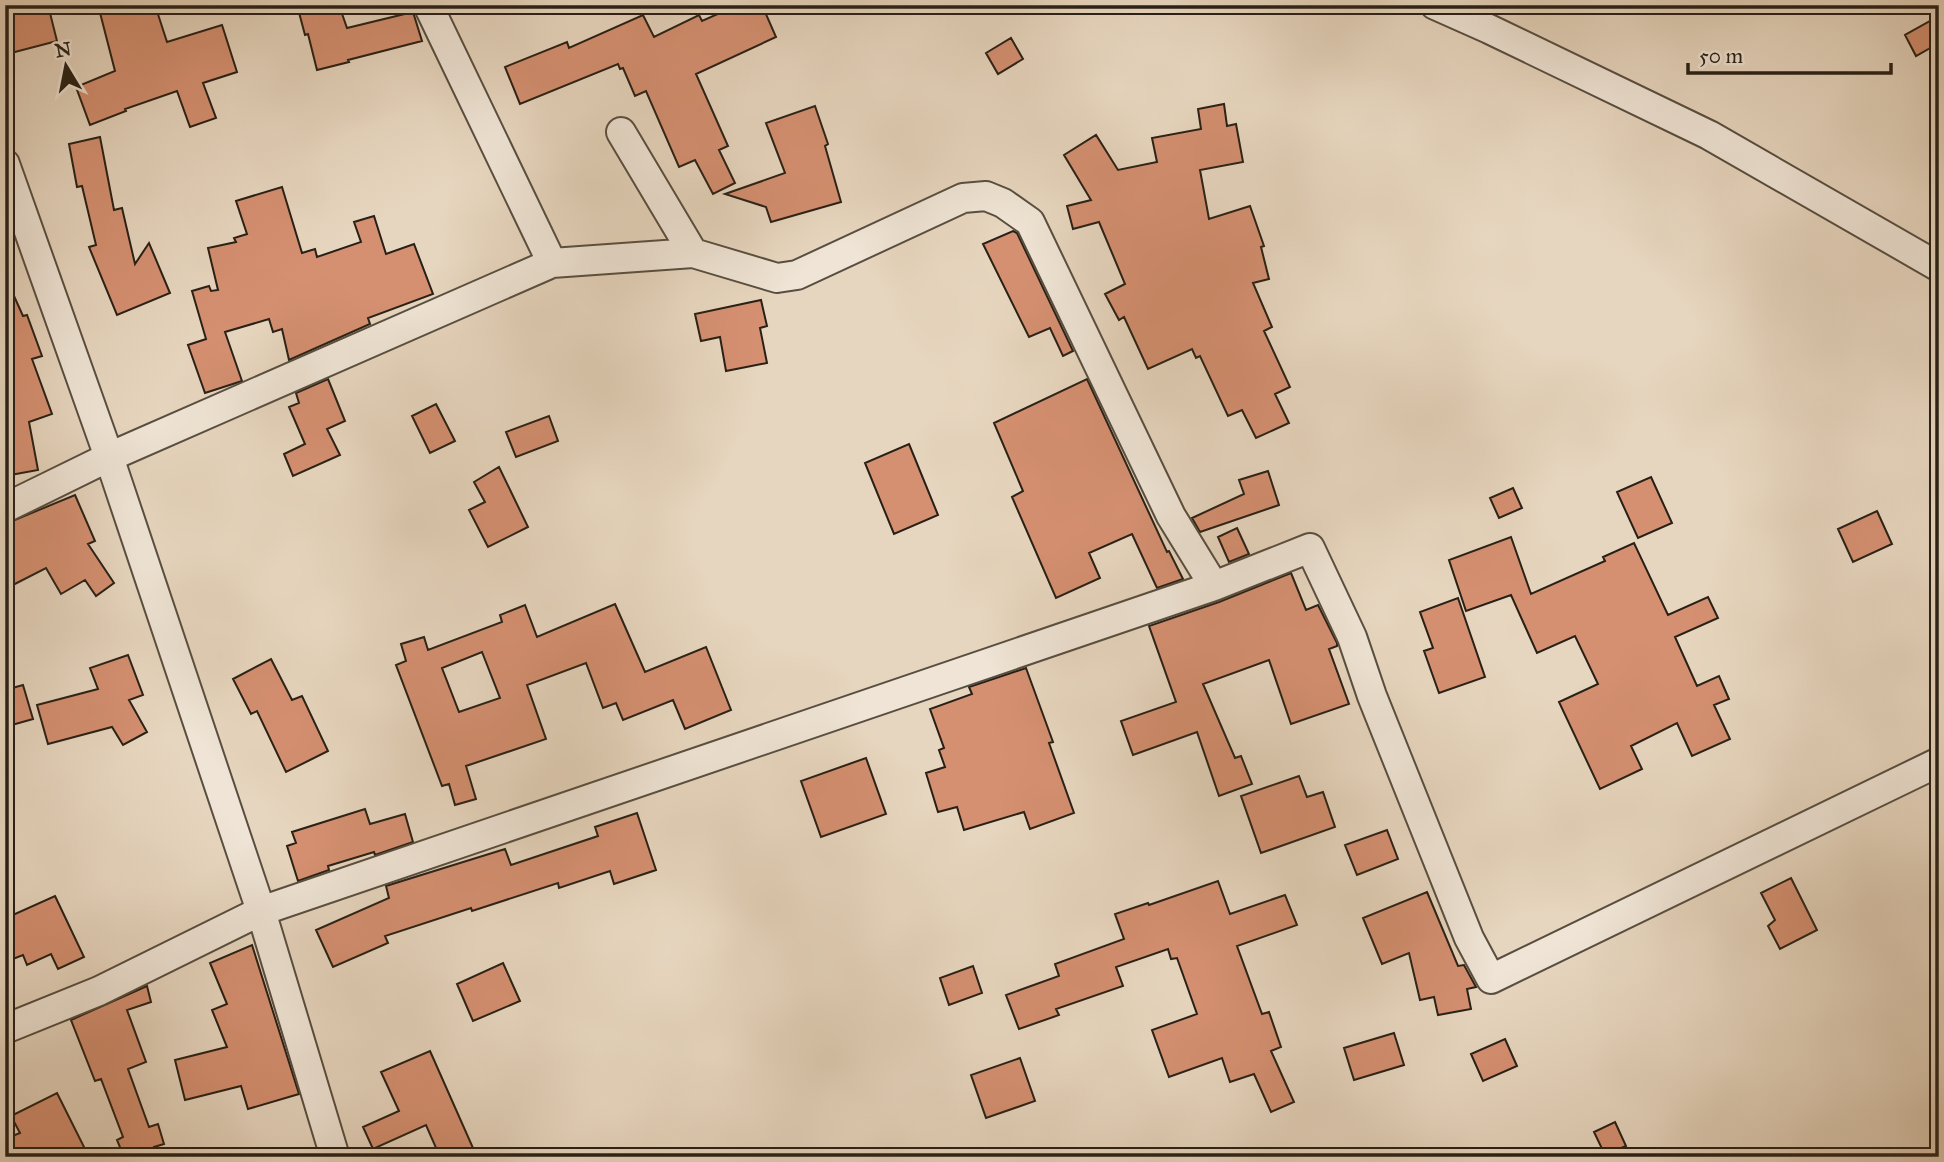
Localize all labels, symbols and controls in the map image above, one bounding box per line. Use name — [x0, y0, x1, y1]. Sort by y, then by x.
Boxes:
north arrow — [32, 32, 102, 102]
scale bar — [1688, 32, 1892, 76]
text: N — [53, 37, 73, 62]
text: 50 m — [1699, 43, 1744, 69]

